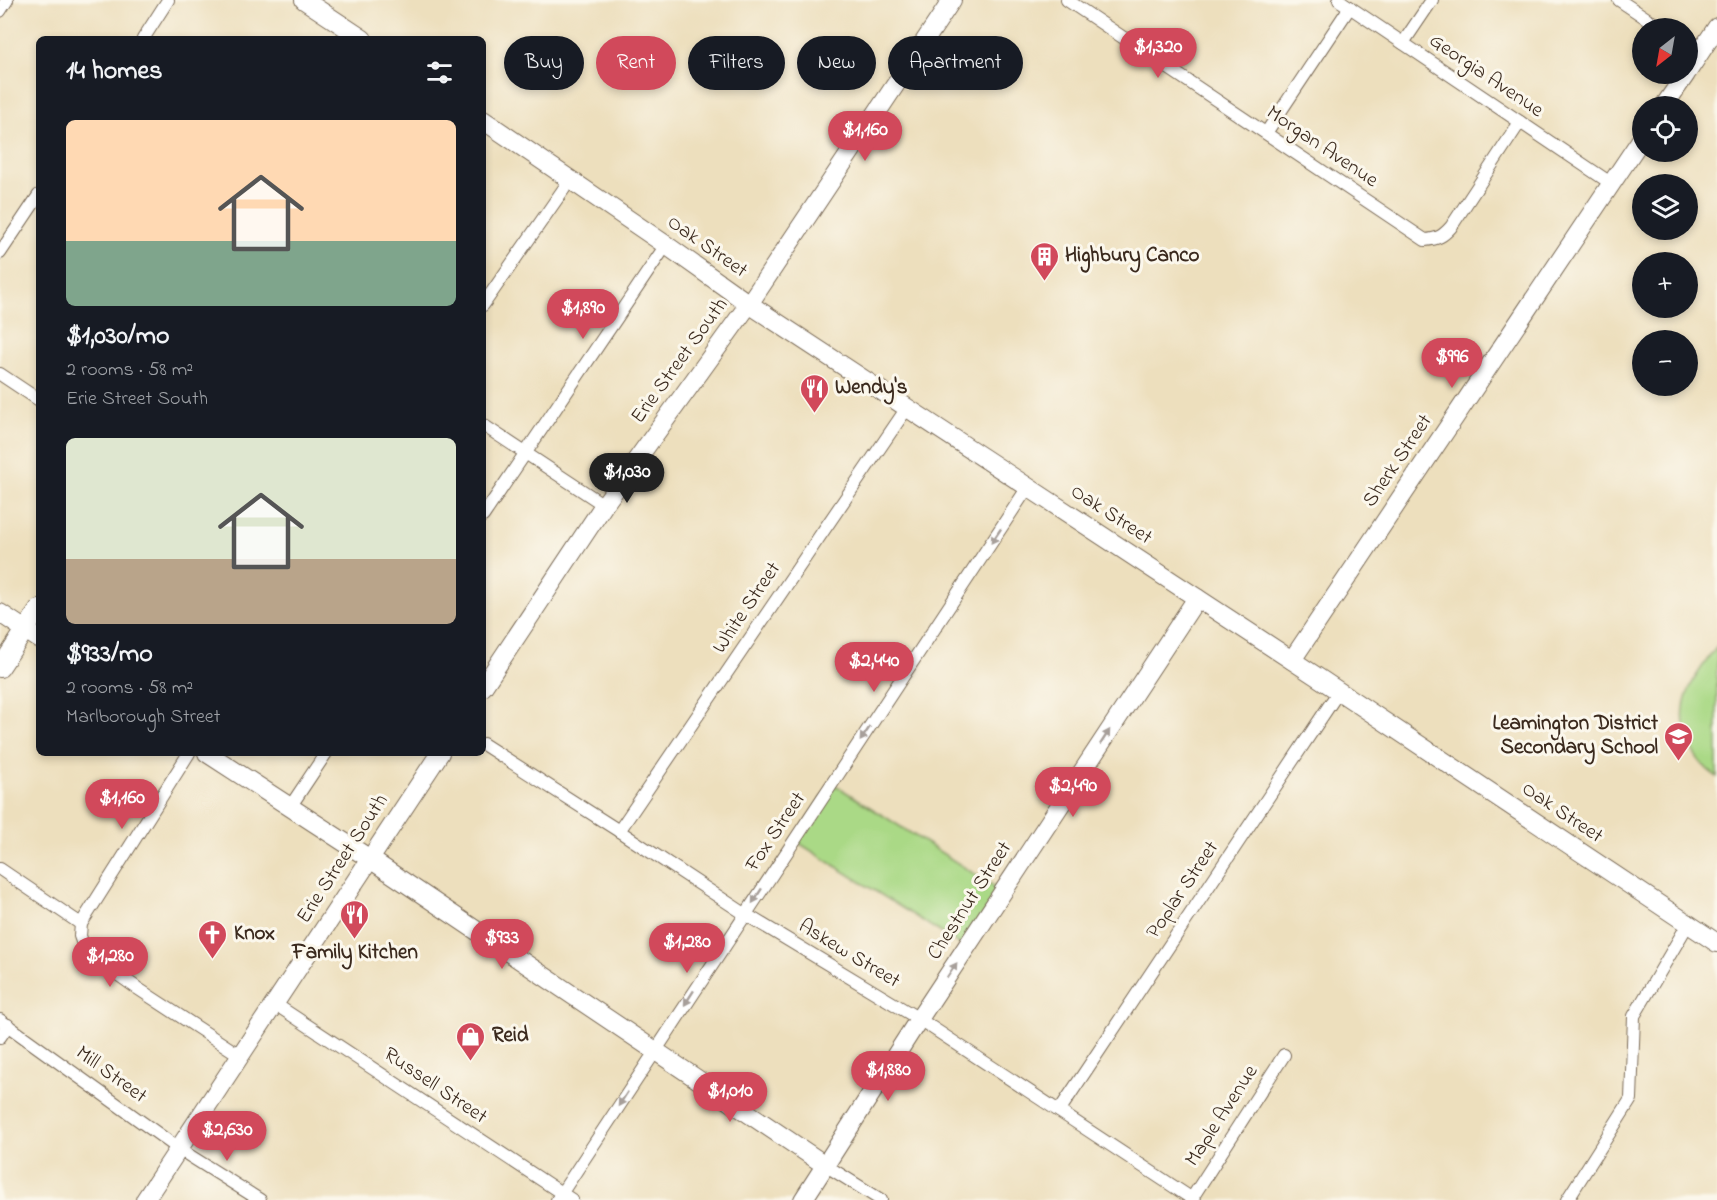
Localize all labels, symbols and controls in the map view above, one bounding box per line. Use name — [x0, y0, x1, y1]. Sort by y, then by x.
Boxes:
north arrow — [1632, 18, 1698, 84]
map controls — [1632, 18, 1698, 396]
street label: Georgia Avenue — [1422, 26, 1550, 128]
pin: $1,320 — [1109, 28, 1207, 79]
text: $1,320 — [1134, 33, 1182, 62]
chip: Buy — [504, 36, 584, 90]
chip: Rent — [596, 36, 676, 90]
chip: Filters — [688, 36, 785, 90]
chip: New — [797, 36, 876, 90]
chip: Apartment — [888, 36, 1023, 90]
text: 14 homes — [66, 53, 162, 91]
icon: filters — [423, 56, 456, 89]
button: locate — [1632, 96, 1698, 162]
street label: Morgan Avenue — [1259, 98, 1384, 198]
pin: $1,160 — [816, 111, 914, 162]
text: $1,160 — [842, 116, 888, 145]
icon: home — [207, 159, 315, 267]
button: layers — [1632, 174, 1698, 240]
street label: Oak Street — [661, 208, 753, 286]
building icon: Highbury Canco — [1028, 240, 1060, 282]
place label: Highbury Canco — [1065, 241, 1200, 273]
button: + — [1632, 252, 1698, 318]
pin: $1,890 — [534, 289, 632, 340]
street label: Erie Street South — [624, 292, 736, 430]
text: $1,890 — [561, 294, 605, 323]
text: $1,030/mo — [66, 318, 169, 356]
button: − — [1632, 330, 1698, 396]
pin: $996 — [1416, 338, 1488, 389]
text: $996 — [1436, 343, 1468, 372]
text: 2 rooms · 58 m² — [66, 356, 193, 385]
restaurant icon: Wendy's — [798, 372, 830, 414]
place label: Wendy's — [835, 373, 908, 405]
text: Erie Street South — [66, 385, 208, 414]
street label: Sherk Street — [1356, 408, 1440, 514]
pin: $1,030 — [578, 453, 676, 504]
text: $1,030 — [603, 458, 651, 487]
icon: home — [207, 477, 315, 585]
street label: Oak Street — [1064, 477, 1158, 553]
one-way arrow — [991, 528, 1002, 544]
street label: White Street — [705, 556, 789, 660]
text: $933/mo — [66, 636, 153, 674]
pin: $2,440 — [825, 642, 923, 693]
text: $2,440 — [849, 647, 899, 676]
text: 2 rooms · 58 m² — [66, 674, 193, 703]
text: Marlborough Street — [66, 703, 221, 732]
place label: Leamington District Secondary School — [1492, 709, 1659, 765]
school or university icon: Leamington District Secondary School — [1663, 720, 1695, 762]
one-way arrow — [859, 725, 871, 741]
one-way arrow — [1100, 729, 1111, 745]
pin: $2,490 — [1024, 767, 1122, 818]
text: $2,490 — [1049, 772, 1097, 801]
street label: Oak Street — [1515, 775, 1609, 851]
pin: $1,160 — [73, 779, 171, 830]
text: $1,160 — [99, 784, 145, 813]
street label: Fox Street — [738, 786, 814, 879]
street label: Erie Street South — [290, 788, 396, 930]
street label: Poplar Street — [1139, 835, 1227, 945]
street label: Chestnut Street — [920, 836, 1020, 966]
one-way arrow — [752, 888, 763, 904]
restaurant icon: Family Kitchen — [339, 898, 371, 940]
street label: Askew Street — [792, 912, 906, 996]
church icon: Knox — [197, 918, 229, 960]
place label: Knox — [234, 919, 275, 949]
pin: $933 — [466, 919, 538, 970]
pin: $1,280 — [638, 923, 736, 974]
text: $933 — [485, 924, 519, 953]
text: $1,280 — [663, 928, 711, 957]
pin: $1,280 — [61, 937, 159, 988]
place label: Family Kitchen — [291, 938, 418, 970]
text: $1,280 — [86, 942, 134, 971]
one-way arrow — [946, 963, 958, 979]
one-way arrow — [684, 990, 695, 1007]
shop icon: Reid — [455, 1020, 487, 1062]
place label: Reid — [492, 1021, 529, 1051]
street label: Mill Street — [69, 1039, 153, 1111]
street label: Russell Street — [377, 1040, 493, 1132]
pin: $1,880 — [839, 1051, 937, 1102]
text: $1,880 — [865, 1056, 911, 1085]
street label: Maple Avenue — [1178, 1059, 1266, 1173]
pin: $1,010 — [681, 1072, 779, 1123]
text: $1,010 — [707, 1077, 753, 1106]
one-way arrow — [618, 1091, 629, 1107]
pin: $2,630 — [178, 1111, 276, 1162]
text: $2,630 — [201, 1116, 253, 1145]

